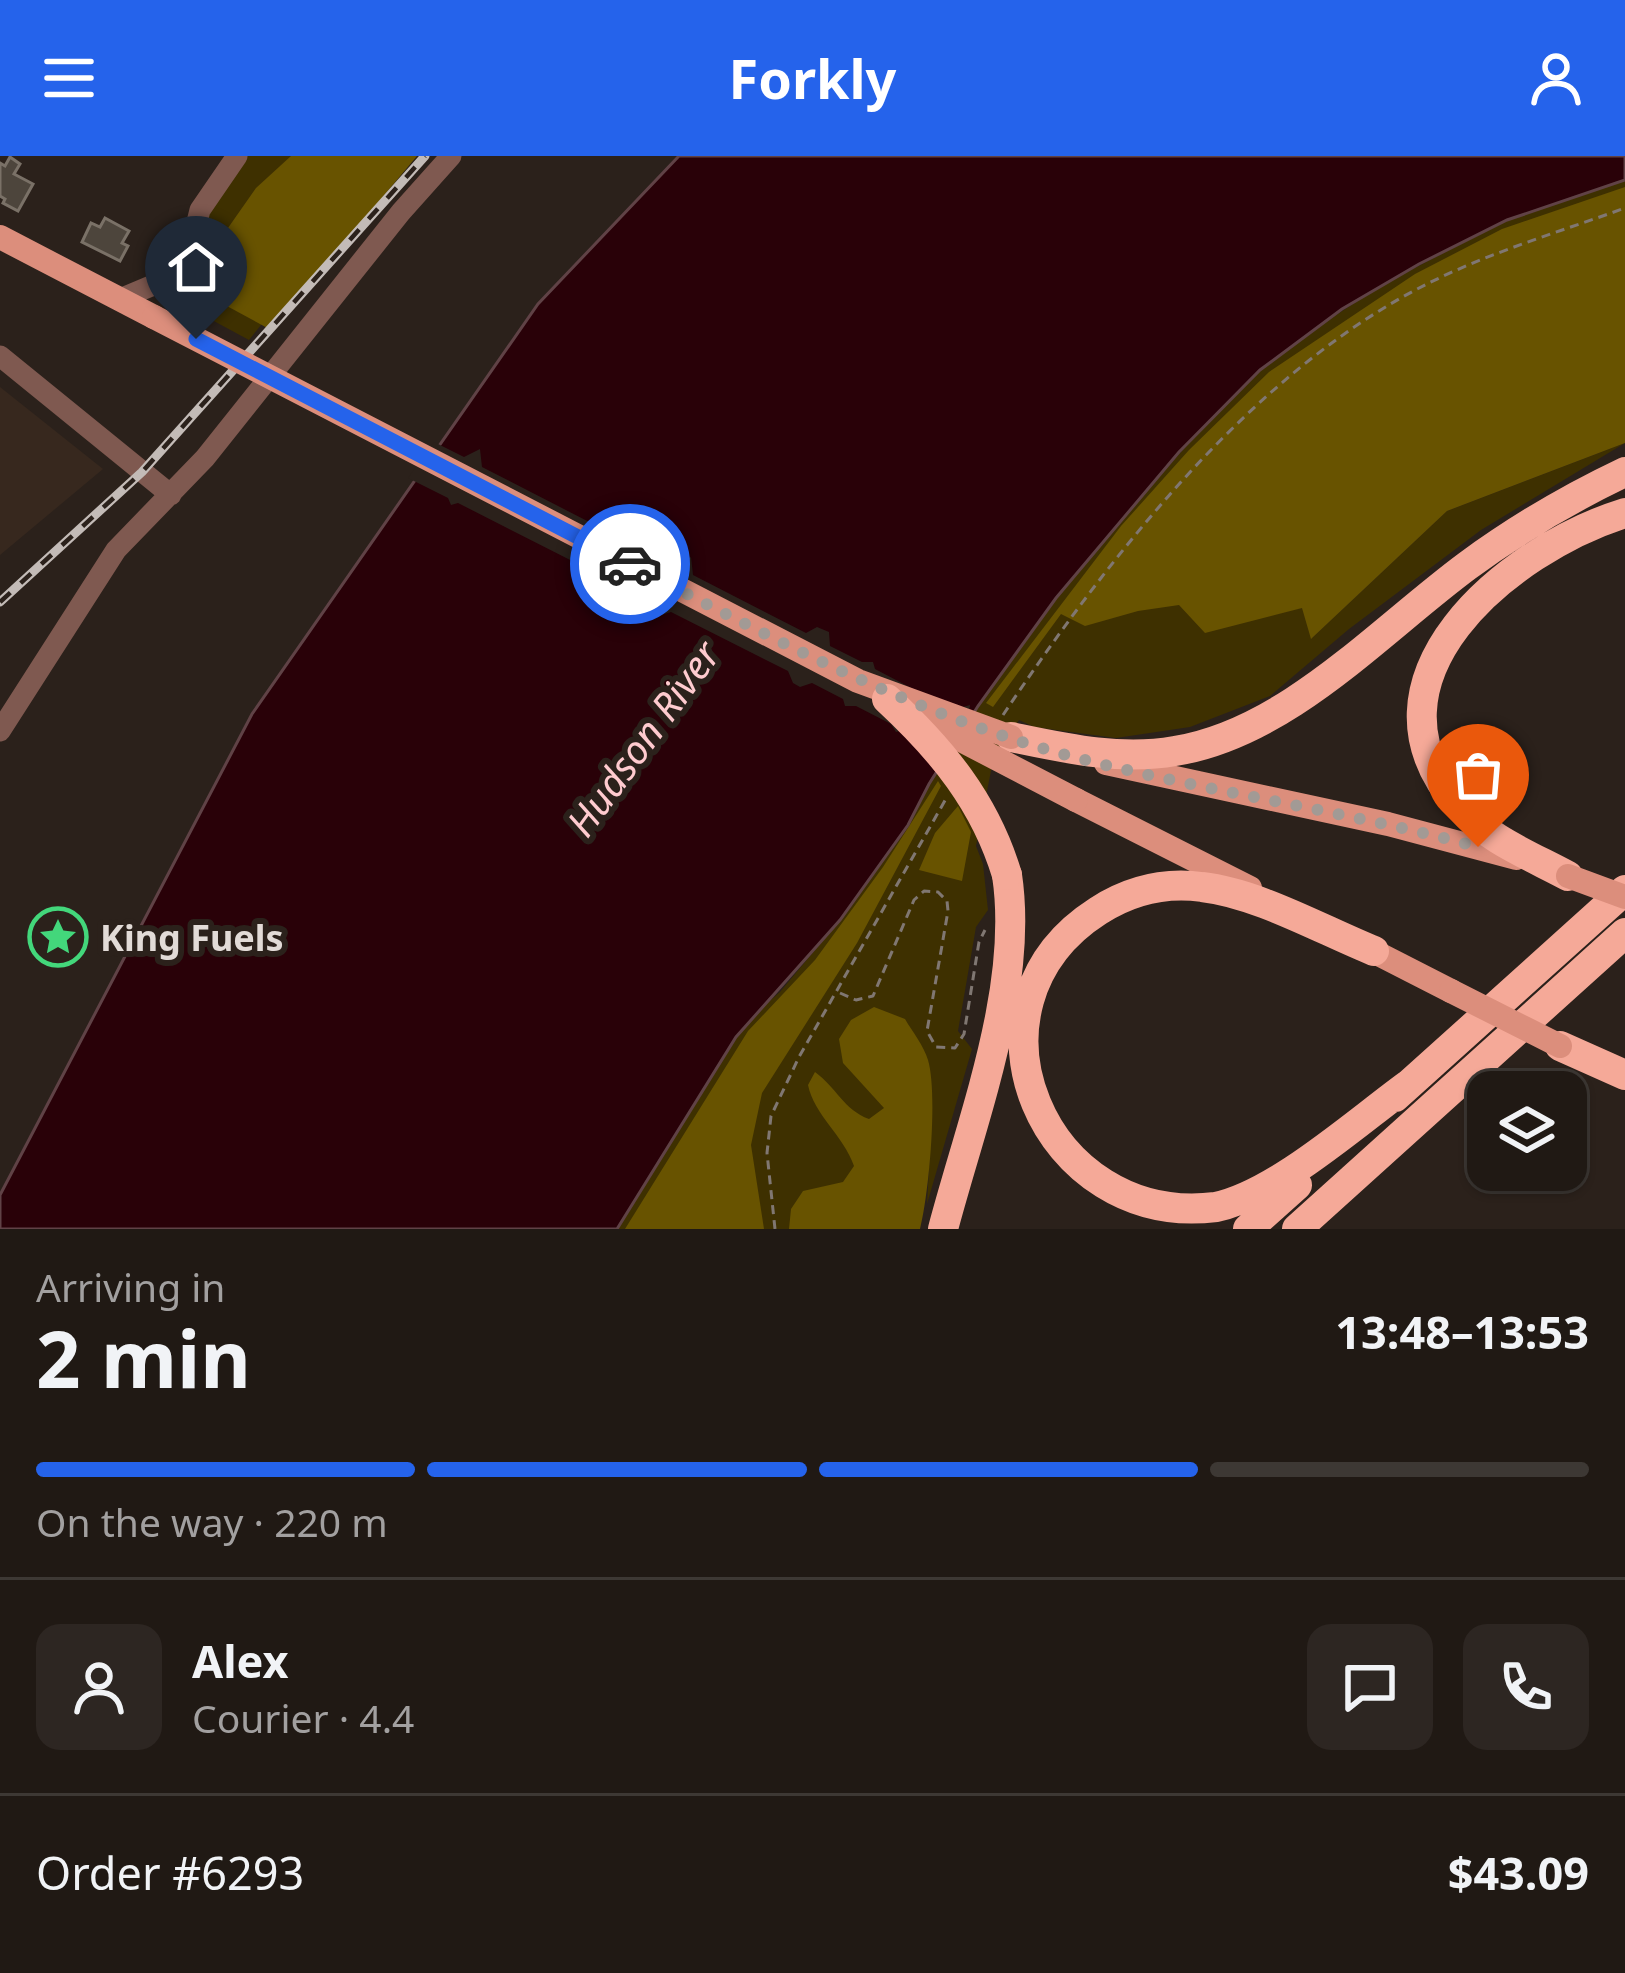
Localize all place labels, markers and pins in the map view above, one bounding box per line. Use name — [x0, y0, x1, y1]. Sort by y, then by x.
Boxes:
pin — [145, 216, 247, 339]
pin — [1427, 724, 1529, 847]
place icon: King Fuels — [27, 906, 89, 968]
place label: King Fuels — [100, 913, 284, 962]

